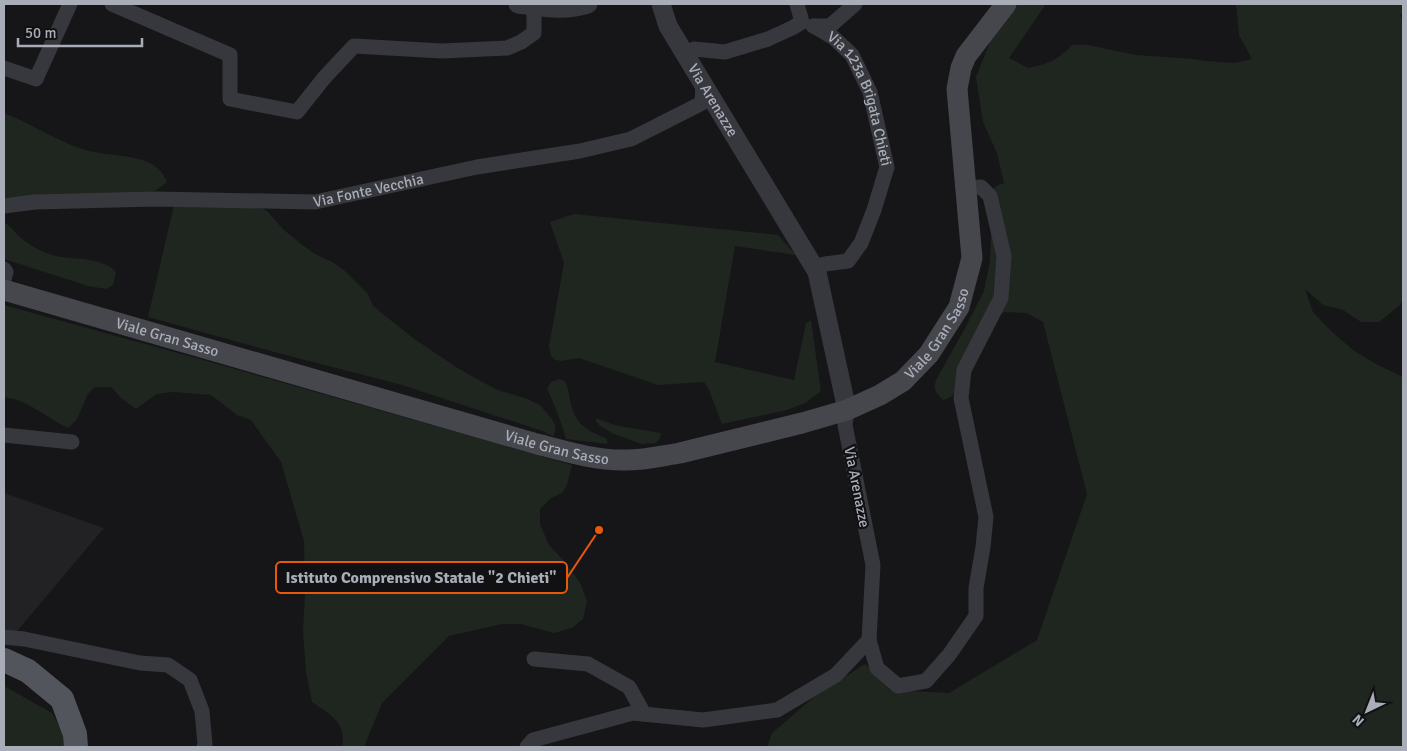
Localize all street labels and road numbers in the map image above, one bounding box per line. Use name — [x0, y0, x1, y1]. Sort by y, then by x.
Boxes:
street label: Via 123a Brigata Chieti — [824, 27, 895, 168]
street label: Via Arenazze — [684, 61, 742, 140]
street label: Via Fonte Vecchia — [312, 170, 425, 211]
street label: Viale Gran Sasso — [901, 286, 973, 383]
street label: Viale Gran Sasso — [114, 314, 221, 361]
street label: Viale Gran Sasso — [503, 426, 610, 468]
street label: Via Arenazze — [840, 445, 874, 529]

